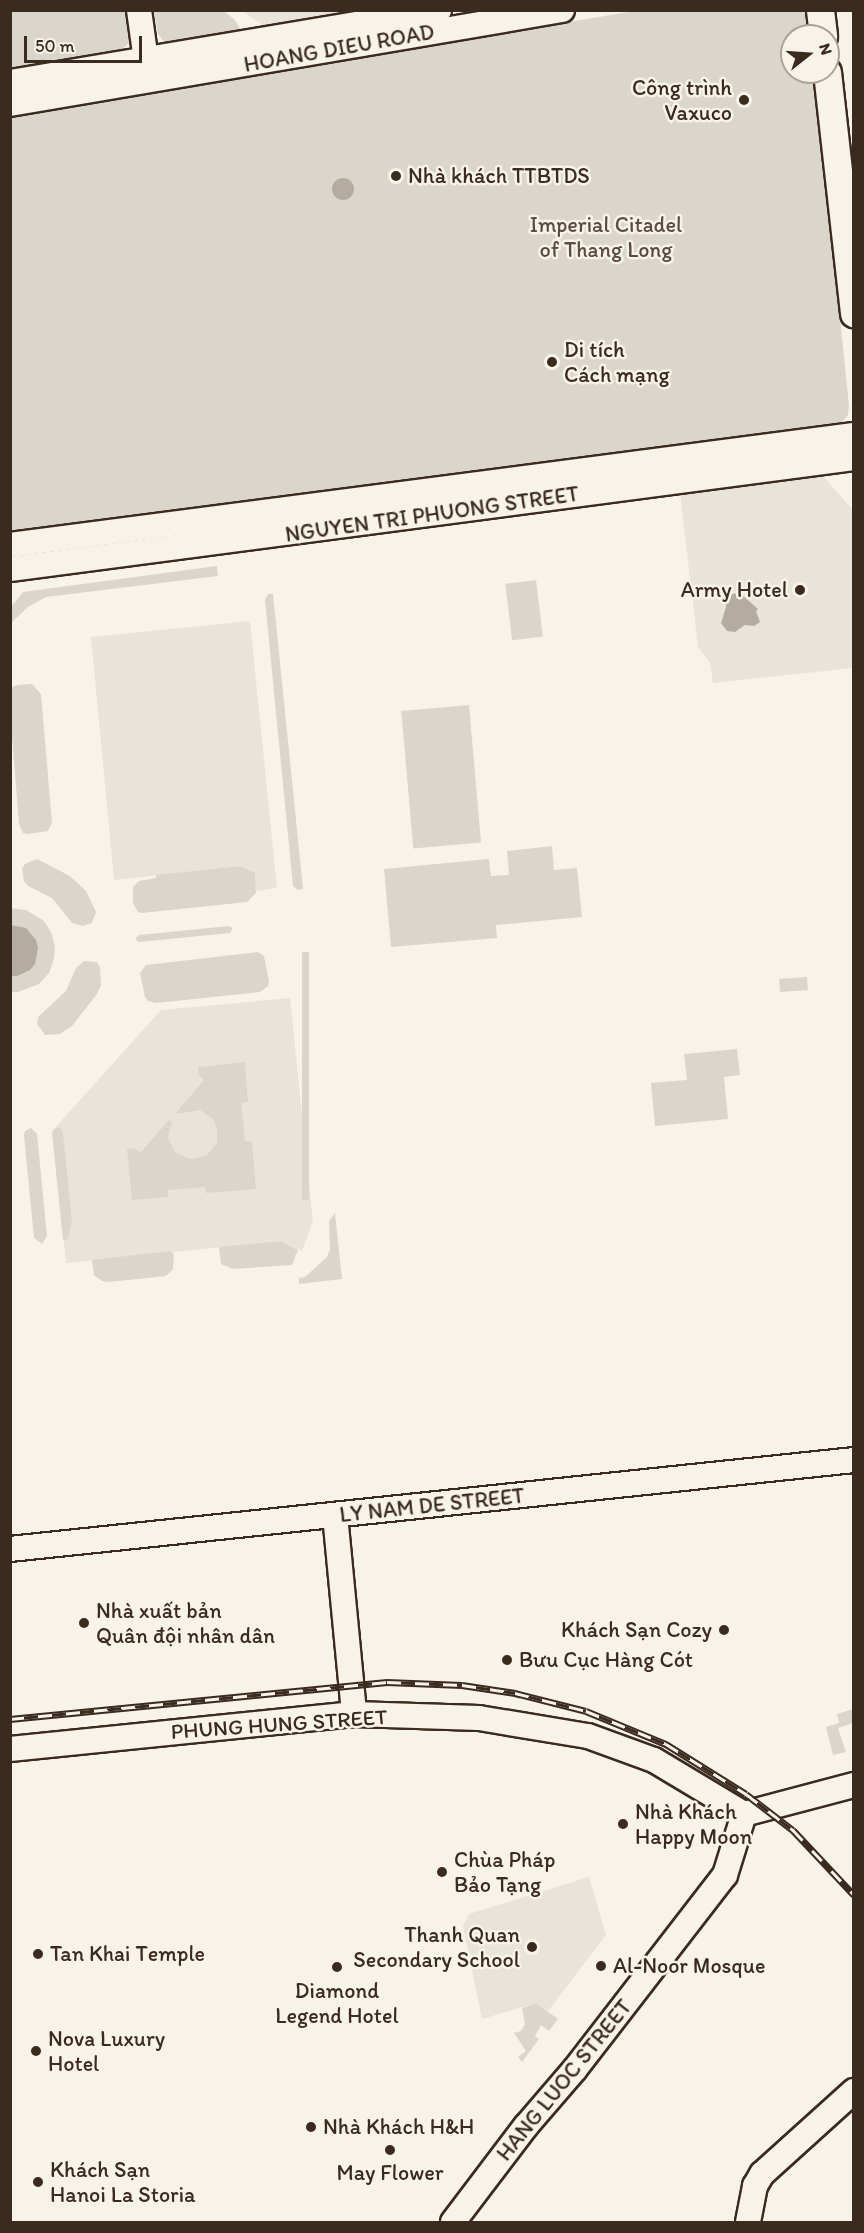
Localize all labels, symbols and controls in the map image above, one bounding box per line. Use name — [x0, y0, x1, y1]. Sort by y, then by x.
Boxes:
street label: HOANG DIEU ROAD — [242, 18, 436, 78]
scale bar — [27, 24, 146, 62]
north arrow — [780, 24, 840, 84]
text: 50 m — [35, 35, 75, 57]
text: N — [815, 41, 836, 57]
place label: Công trình Vaxuco — [632, 74, 732, 125]
marker: Công trình Vaxuco — [737, 93, 751, 107]
place label: Nhà khách TTBTDS — [408, 163, 590, 189]
marker: Nhà khách TTBTDS — [389, 169, 403, 183]
park label: Imperial Citadel of Thang Long — [530, 211, 682, 262]
place label: Di tích Cách mạng — [564, 336, 670, 388]
marker: Di tích Cách mạng — [545, 355, 559, 369]
street label: NGUYEN TRI PHUONG STREET — [283, 480, 581, 548]
place label: Army Hotel — [681, 577, 788, 603]
marker: Army Hotel — [793, 583, 807, 597]
street label: LY NAM DE STREET — [338, 1482, 526, 1528]
place label: Nhà xuất bản Quân đội nhân dân — [96, 1597, 275, 1648]
marker: Nhà xuất bản Quân đội nhân dân — [77, 1616, 91, 1630]
place label: Khách Sạn Cozy — [561, 1617, 712, 1643]
marker: Khách Sạn Cozy — [717, 1623, 731, 1637]
place label: Bưu Cục Hàng Cót — [519, 1647, 694, 1673]
marker: Bưu Cục Hàng Cót — [500, 1653, 514, 1667]
street label: PHUNG HUNG STREET — [170, 1703, 388, 1745]
place label: Nhà Khách Happy Moon — [635, 1798, 752, 1850]
marker: Nhà Khách Happy Moon — [616, 1817, 630, 1831]
place label: Chùa Pháp Bảo Tạng — [454, 1846, 555, 1898]
marker: Chùa Pháp Bảo Tạng — [435, 1865, 449, 1879]
place label: Thanh Quan Secondary School — [354, 1921, 520, 1972]
marker: Thanh Quan Secondary School — [525, 1940, 539, 1954]
place label: Tan Khai Temple — [50, 1941, 204, 1967]
marker: Tan Khai Temple — [31, 1947, 45, 1961]
place label: Al-Noor Mosque — [613, 1953, 765, 1979]
marker: Al-Noor Mosque — [594, 1959, 608, 1973]
marker: Diamond Legend Hotel — [330, 1960, 344, 1974]
place label: Diamond Legend Hotel — [275, 1977, 399, 2029]
street label: HANG LUOC STREET — [491, 1994, 637, 2166]
place label: Nova Luxury Hotel — [48, 2025, 165, 2076]
marker: Nova Luxury Hotel — [29, 2044, 43, 2058]
place label: Nhà Khách H&H — [323, 2114, 475, 2140]
marker: Nhà Khách H&H — [304, 2120, 318, 2134]
marker: May Flower — [383, 2143, 397, 2157]
place label: Khách Sạn Hanoi La Storia — [50, 2156, 196, 2208]
place label: May Flower — [337, 2160, 443, 2186]
marker: Khách Sạn Hanoi La Storia — [31, 2175, 45, 2189]

